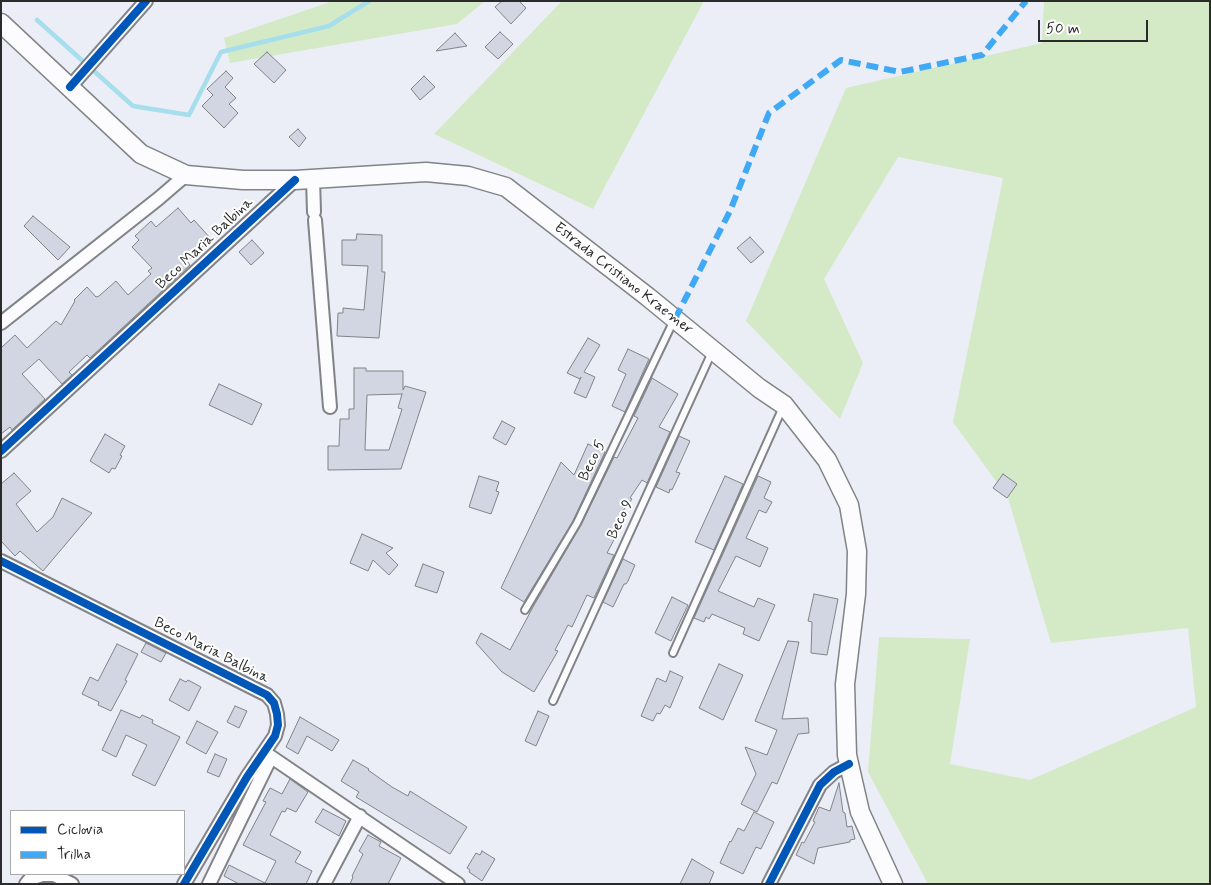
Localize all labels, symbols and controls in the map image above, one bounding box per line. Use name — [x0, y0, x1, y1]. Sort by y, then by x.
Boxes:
scale bar — [1041, 10, 1151, 42]
text: 50 m — [1046, 19, 1080, 39]
street label: Beco Maria Balbina — [153, 194, 257, 294]
street label: Estrada Cristiano Kraemer — [550, 219, 696, 339]
street label: Beco 5 — [576, 438, 610, 484]
street label: Beco 9 — [604, 497, 638, 543]
street label: Beco Maria Balbina — [151, 614, 271, 688]
legend — [10, 810, 185, 875]
text: Ciclovia — [57, 820, 103, 840]
text: Trilha — [57, 845, 91, 865]

